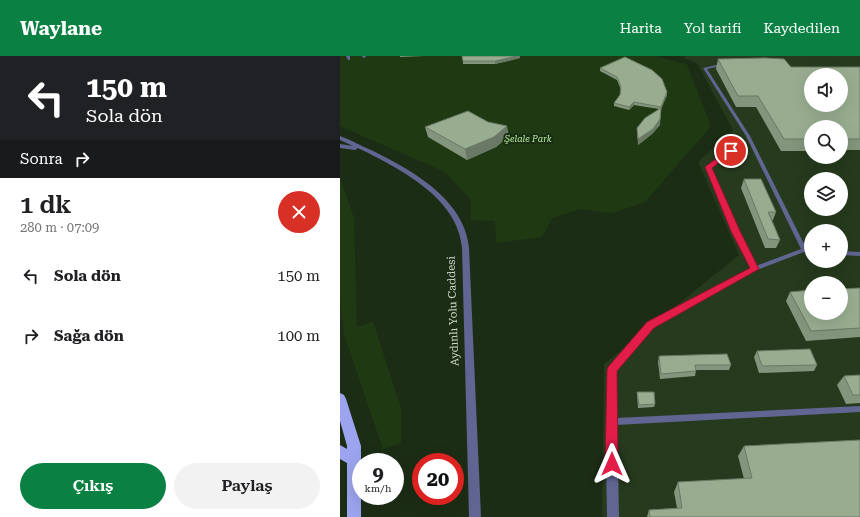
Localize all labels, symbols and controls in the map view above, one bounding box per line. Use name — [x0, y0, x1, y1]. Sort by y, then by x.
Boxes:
text: Waylane — [20, 17, 102, 40]
text: Harita — [620, 20, 662, 36]
text: Yol tarifi — [684, 20, 742, 36]
text: Kaydedilen — [764, 20, 840, 36]
map controls — [804, 68, 848, 320]
button: sound — [804, 68, 848, 112]
text: 150 m — [86, 71, 167, 104]
icon: left — [20, 72, 72, 124]
text: Sola dön — [86, 105, 163, 126]
button: search — [804, 120, 848, 164]
park label: Şelale Park — [503, 134, 552, 144]
pin — [714, 134, 748, 168]
icon: arrive — [720, 140, 742, 162]
icon: right — [71, 148, 93, 170]
text: Sonra — [20, 150, 63, 168]
button: layers — [804, 172, 848, 216]
text: 1 dk — [20, 191, 71, 219]
button: close — [278, 191, 320, 233]
text: 280 m · 07:09 — [20, 220, 99, 235]
button: + — [804, 224, 848, 268]
street label: Aydınlı Yolu Caddesi — [445, 255, 461, 366]
icon: left — [20, 265, 42, 287]
text: Sola dön — [54, 267, 121, 285]
text: 150 m — [277, 267, 320, 285]
button: − — [804, 276, 848, 320]
icon: right — [20, 325, 42, 347]
text: Sağa dön — [54, 327, 124, 345]
text: 100 m — [277, 327, 320, 345]
position arrow — [591, 443, 633, 485]
speed limit sign: 20 — [412, 453, 464, 505]
text: 9 — [372, 462, 384, 486]
button: Çıkış — [20, 463, 166, 509]
button: Paylaş — [174, 463, 320, 509]
text: km/h — [365, 483, 391, 494]

